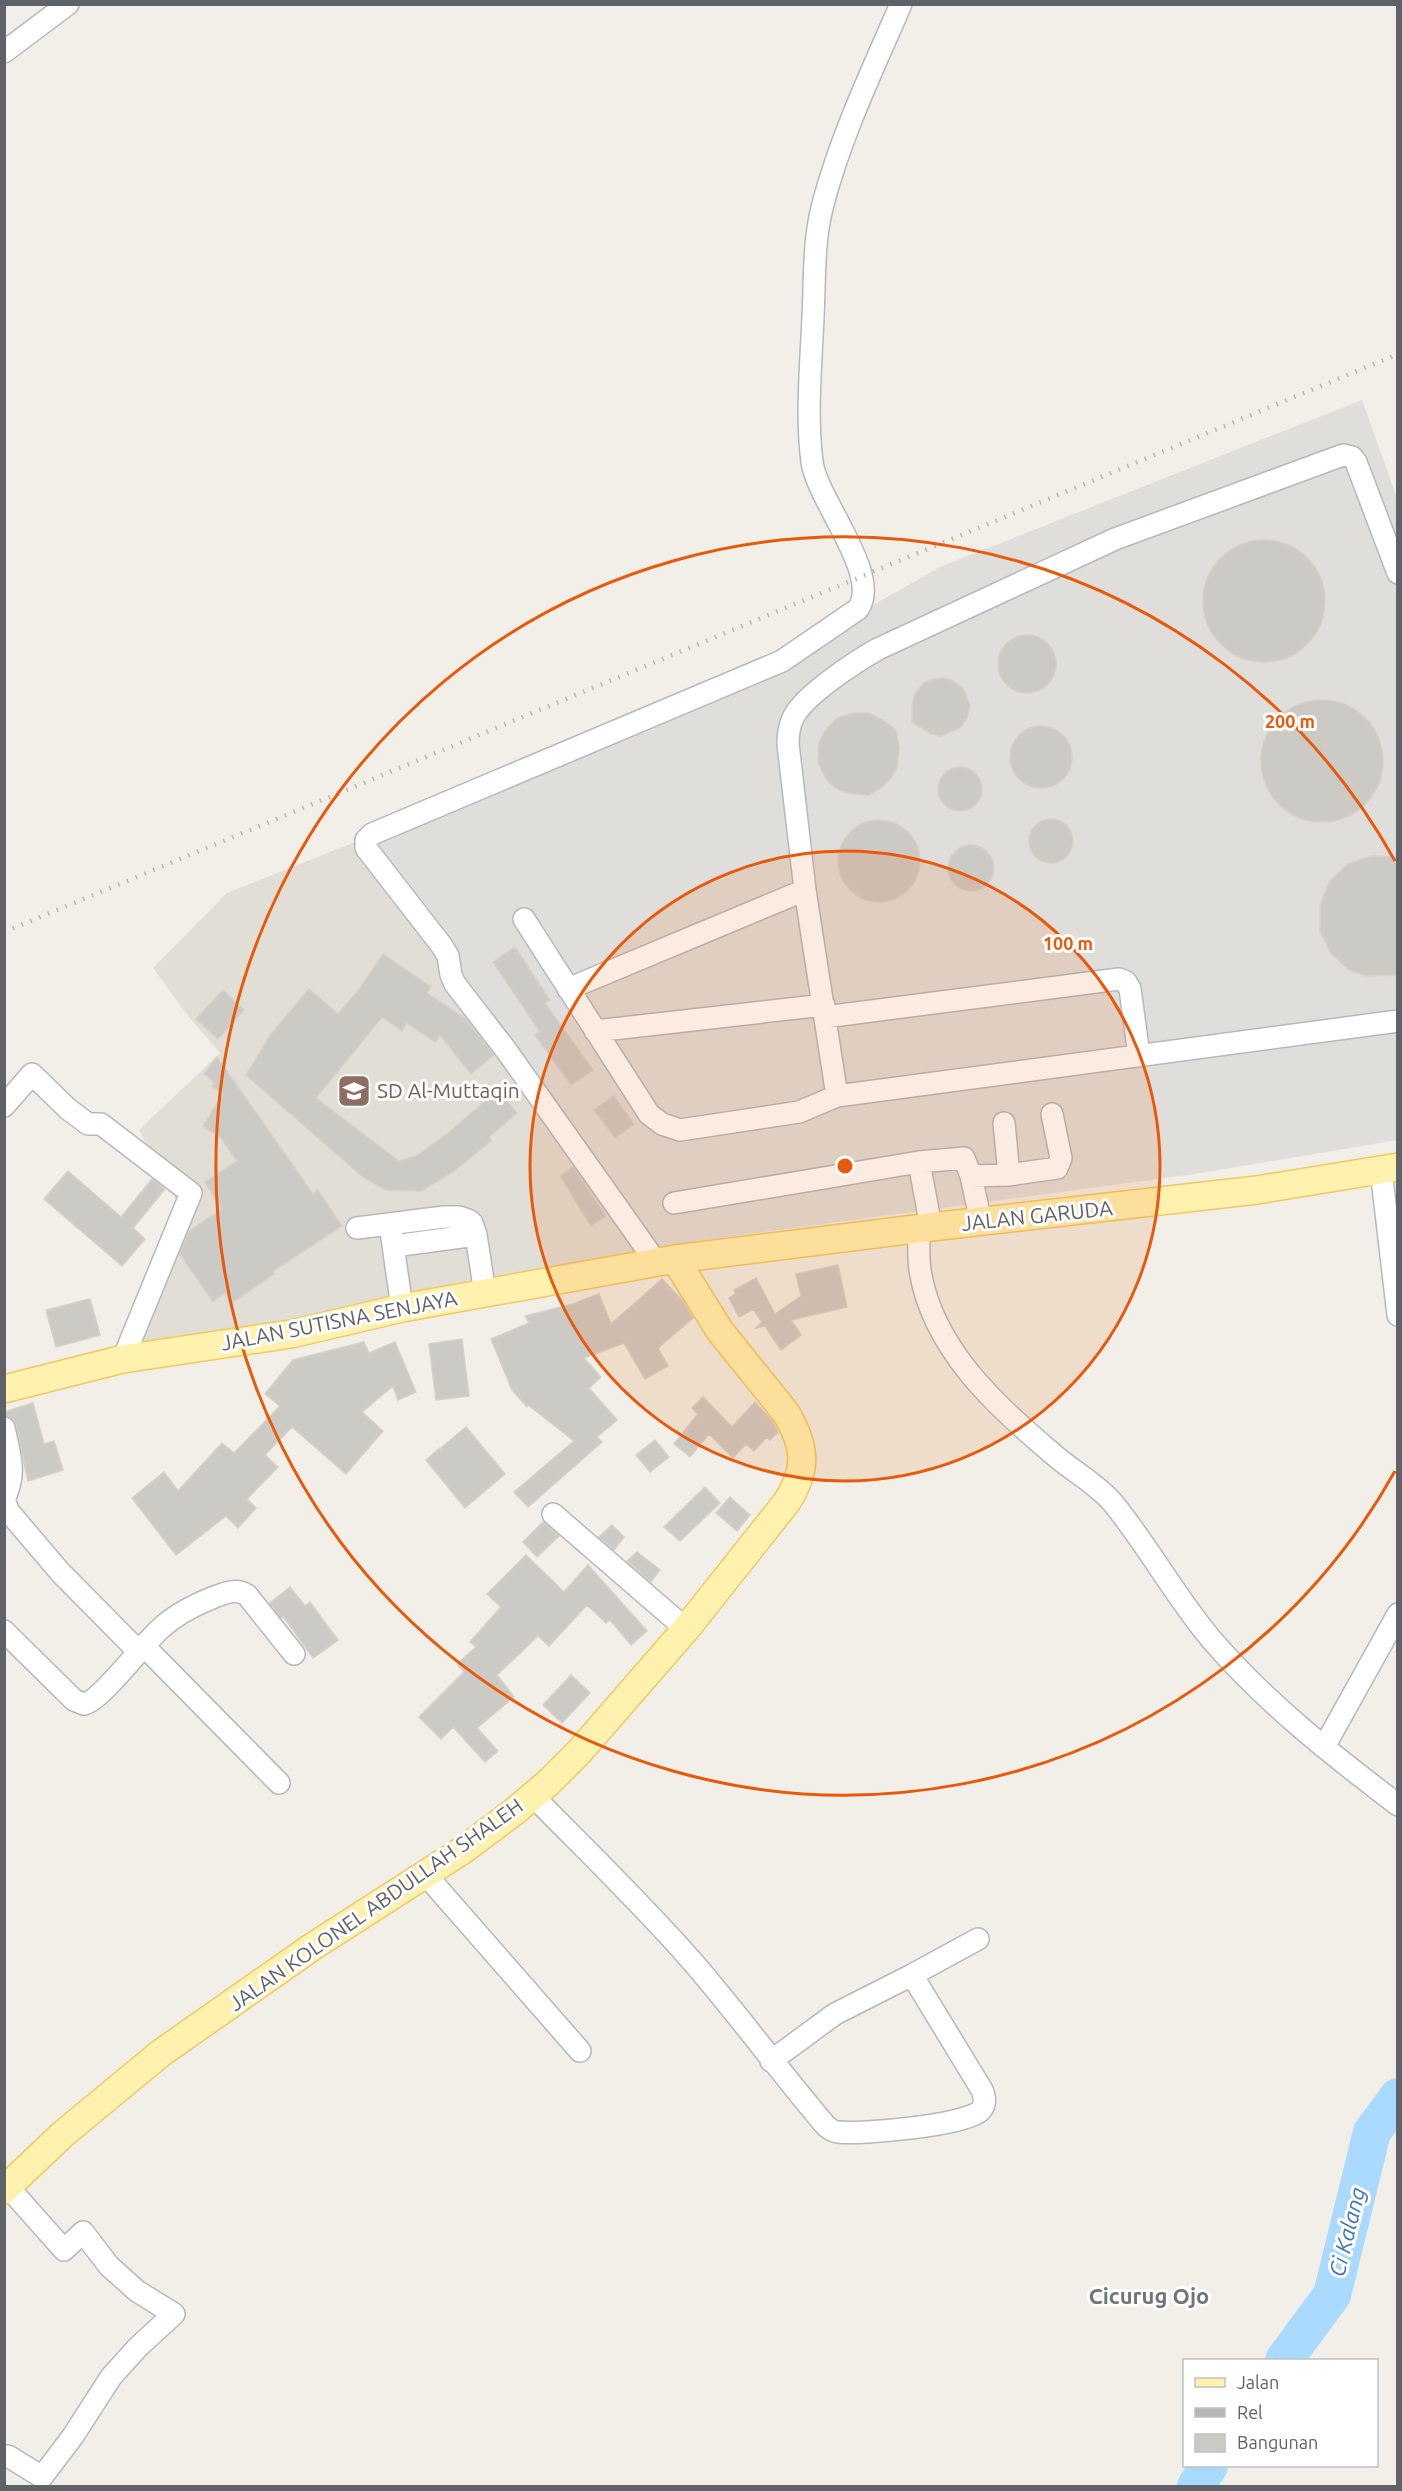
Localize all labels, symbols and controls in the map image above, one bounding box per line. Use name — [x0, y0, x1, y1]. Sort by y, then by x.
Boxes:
text: 200 m — [1265, 711, 1315, 731]
text: 100 m — [1043, 933, 1093, 953]
school or university icon: SD Al-Muttaqin — [336, 1073, 372, 1109]
place label: SD Al-Muttaqin — [377, 1078, 520, 1102]
centre of rings — [835, 1156, 855, 1176]
street label: JALAN GARUDA — [960, 1195, 1114, 1235]
street label: JALAN SUTISNA SENJAYA — [219, 1285, 459, 1355]
street label: JALAN KOLONEL ABDULLAH SHALEH — [224, 1793, 527, 2015]
water label: Ci Kalang — [1323, 2185, 1370, 2279]
district label: Cicurug Ojo — [1089, 2283, 1209, 2308]
legend — [1183, 2359, 1378, 2467]
text: Jalan — [1237, 2372, 1279, 2392]
text: Rel — [1237, 2402, 1263, 2422]
text: Bangunan — [1237, 2432, 1318, 2452]

